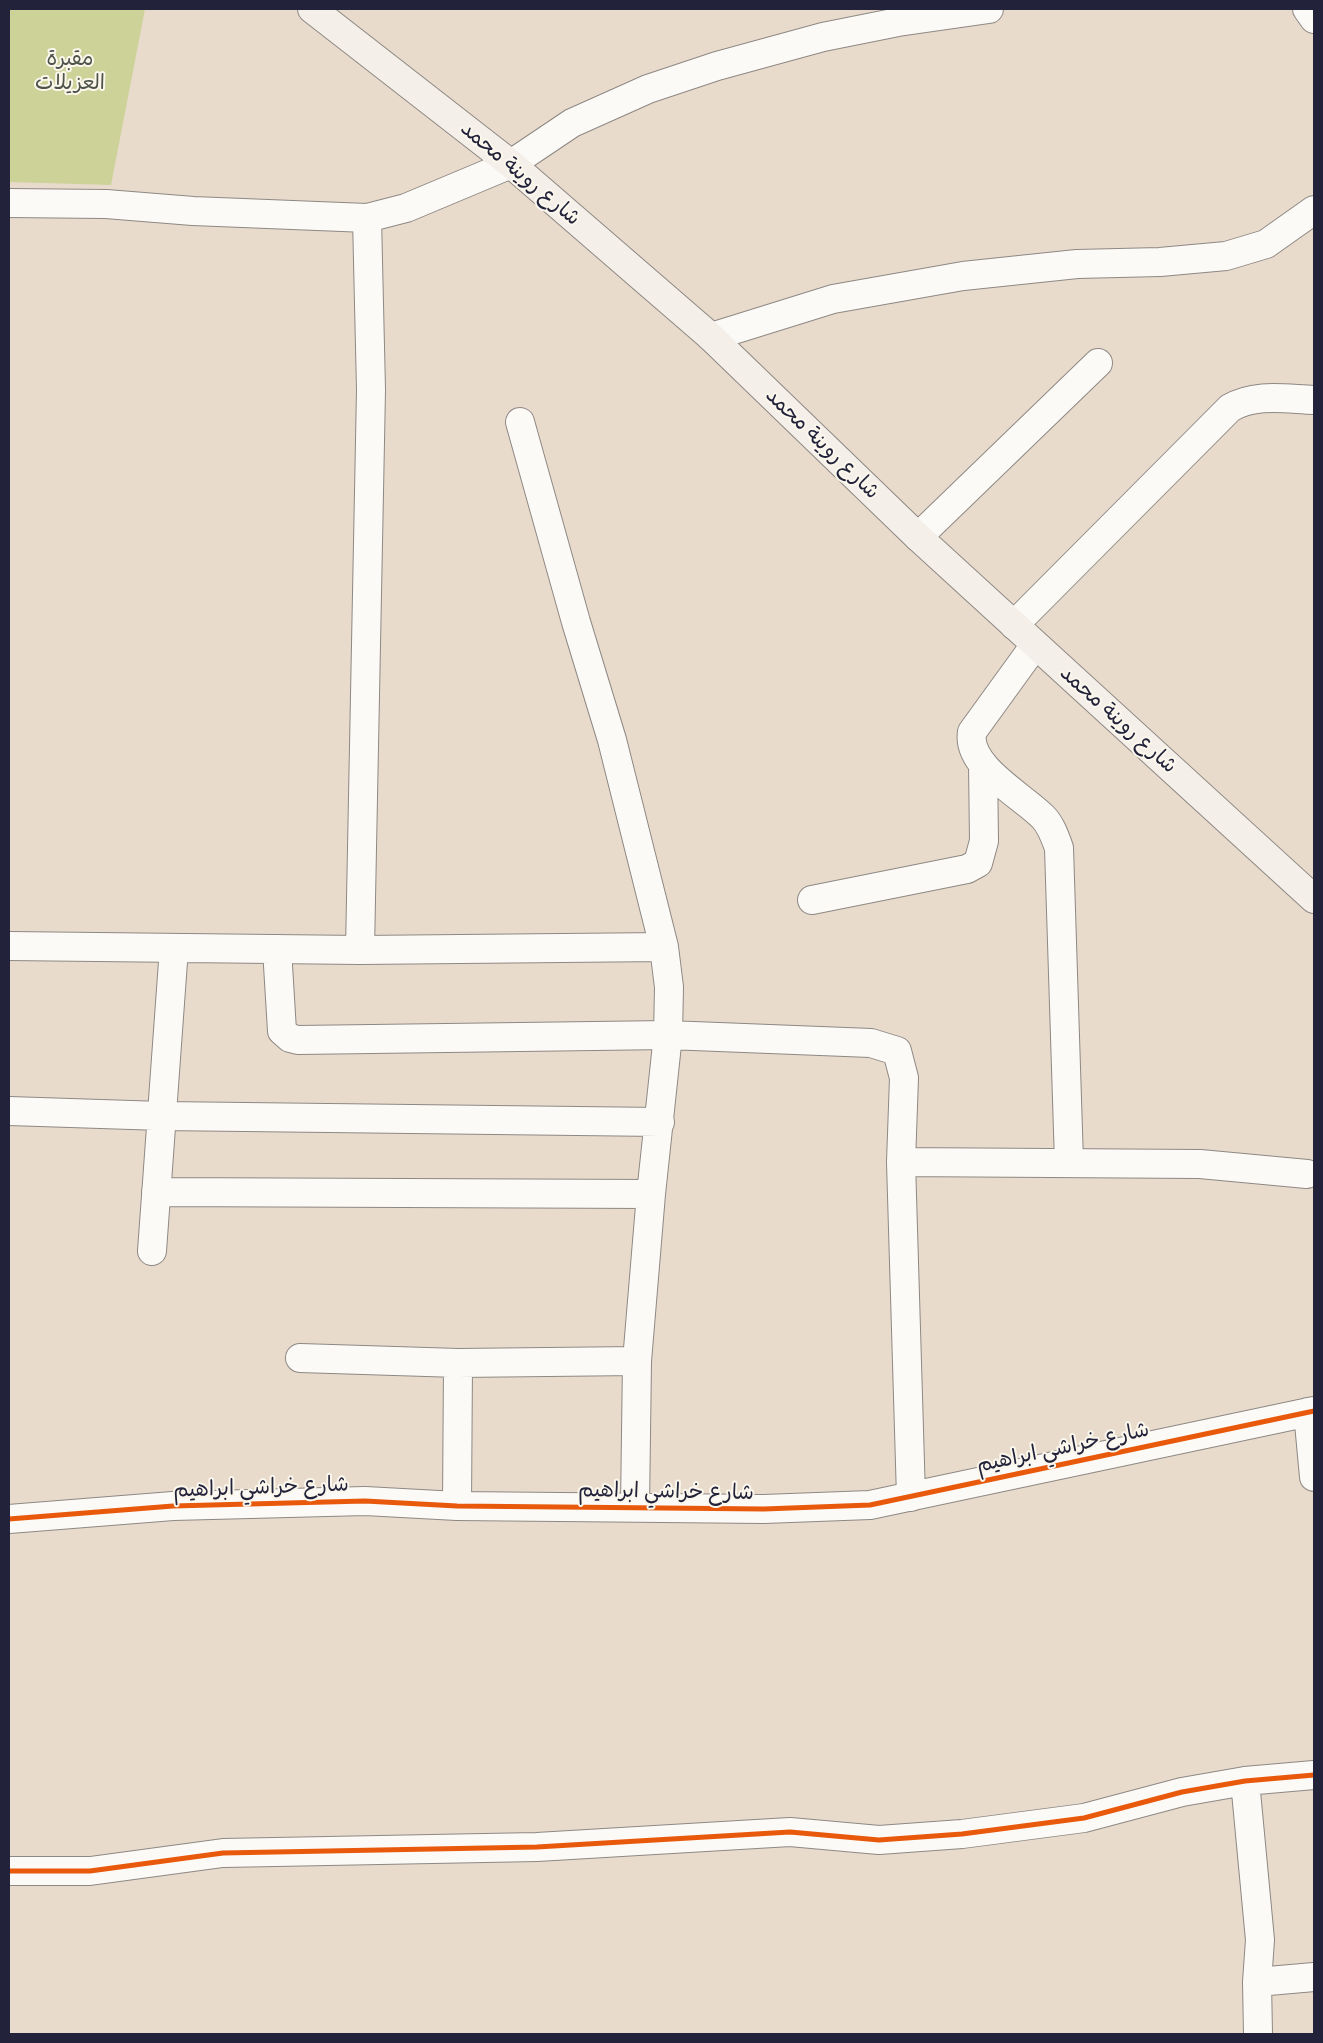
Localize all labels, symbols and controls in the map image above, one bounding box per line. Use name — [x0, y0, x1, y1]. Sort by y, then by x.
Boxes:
park label: مقبرة العزيلات — [35, 46, 105, 96]
street label: شارع روينة محمد — [455, 116, 585, 232]
street label: شارع روينة محمد — [760, 383, 884, 505]
street label: شارع روينة محمد — [1054, 661, 1182, 779]
street label: شارع خراشي ابراهيم — [974, 1417, 1152, 1479]
street label: شارع خراشي ابراهيم — [173, 1472, 349, 1504]
street label: شارع خراشي ابراهيم — [578, 1478, 754, 1506]

